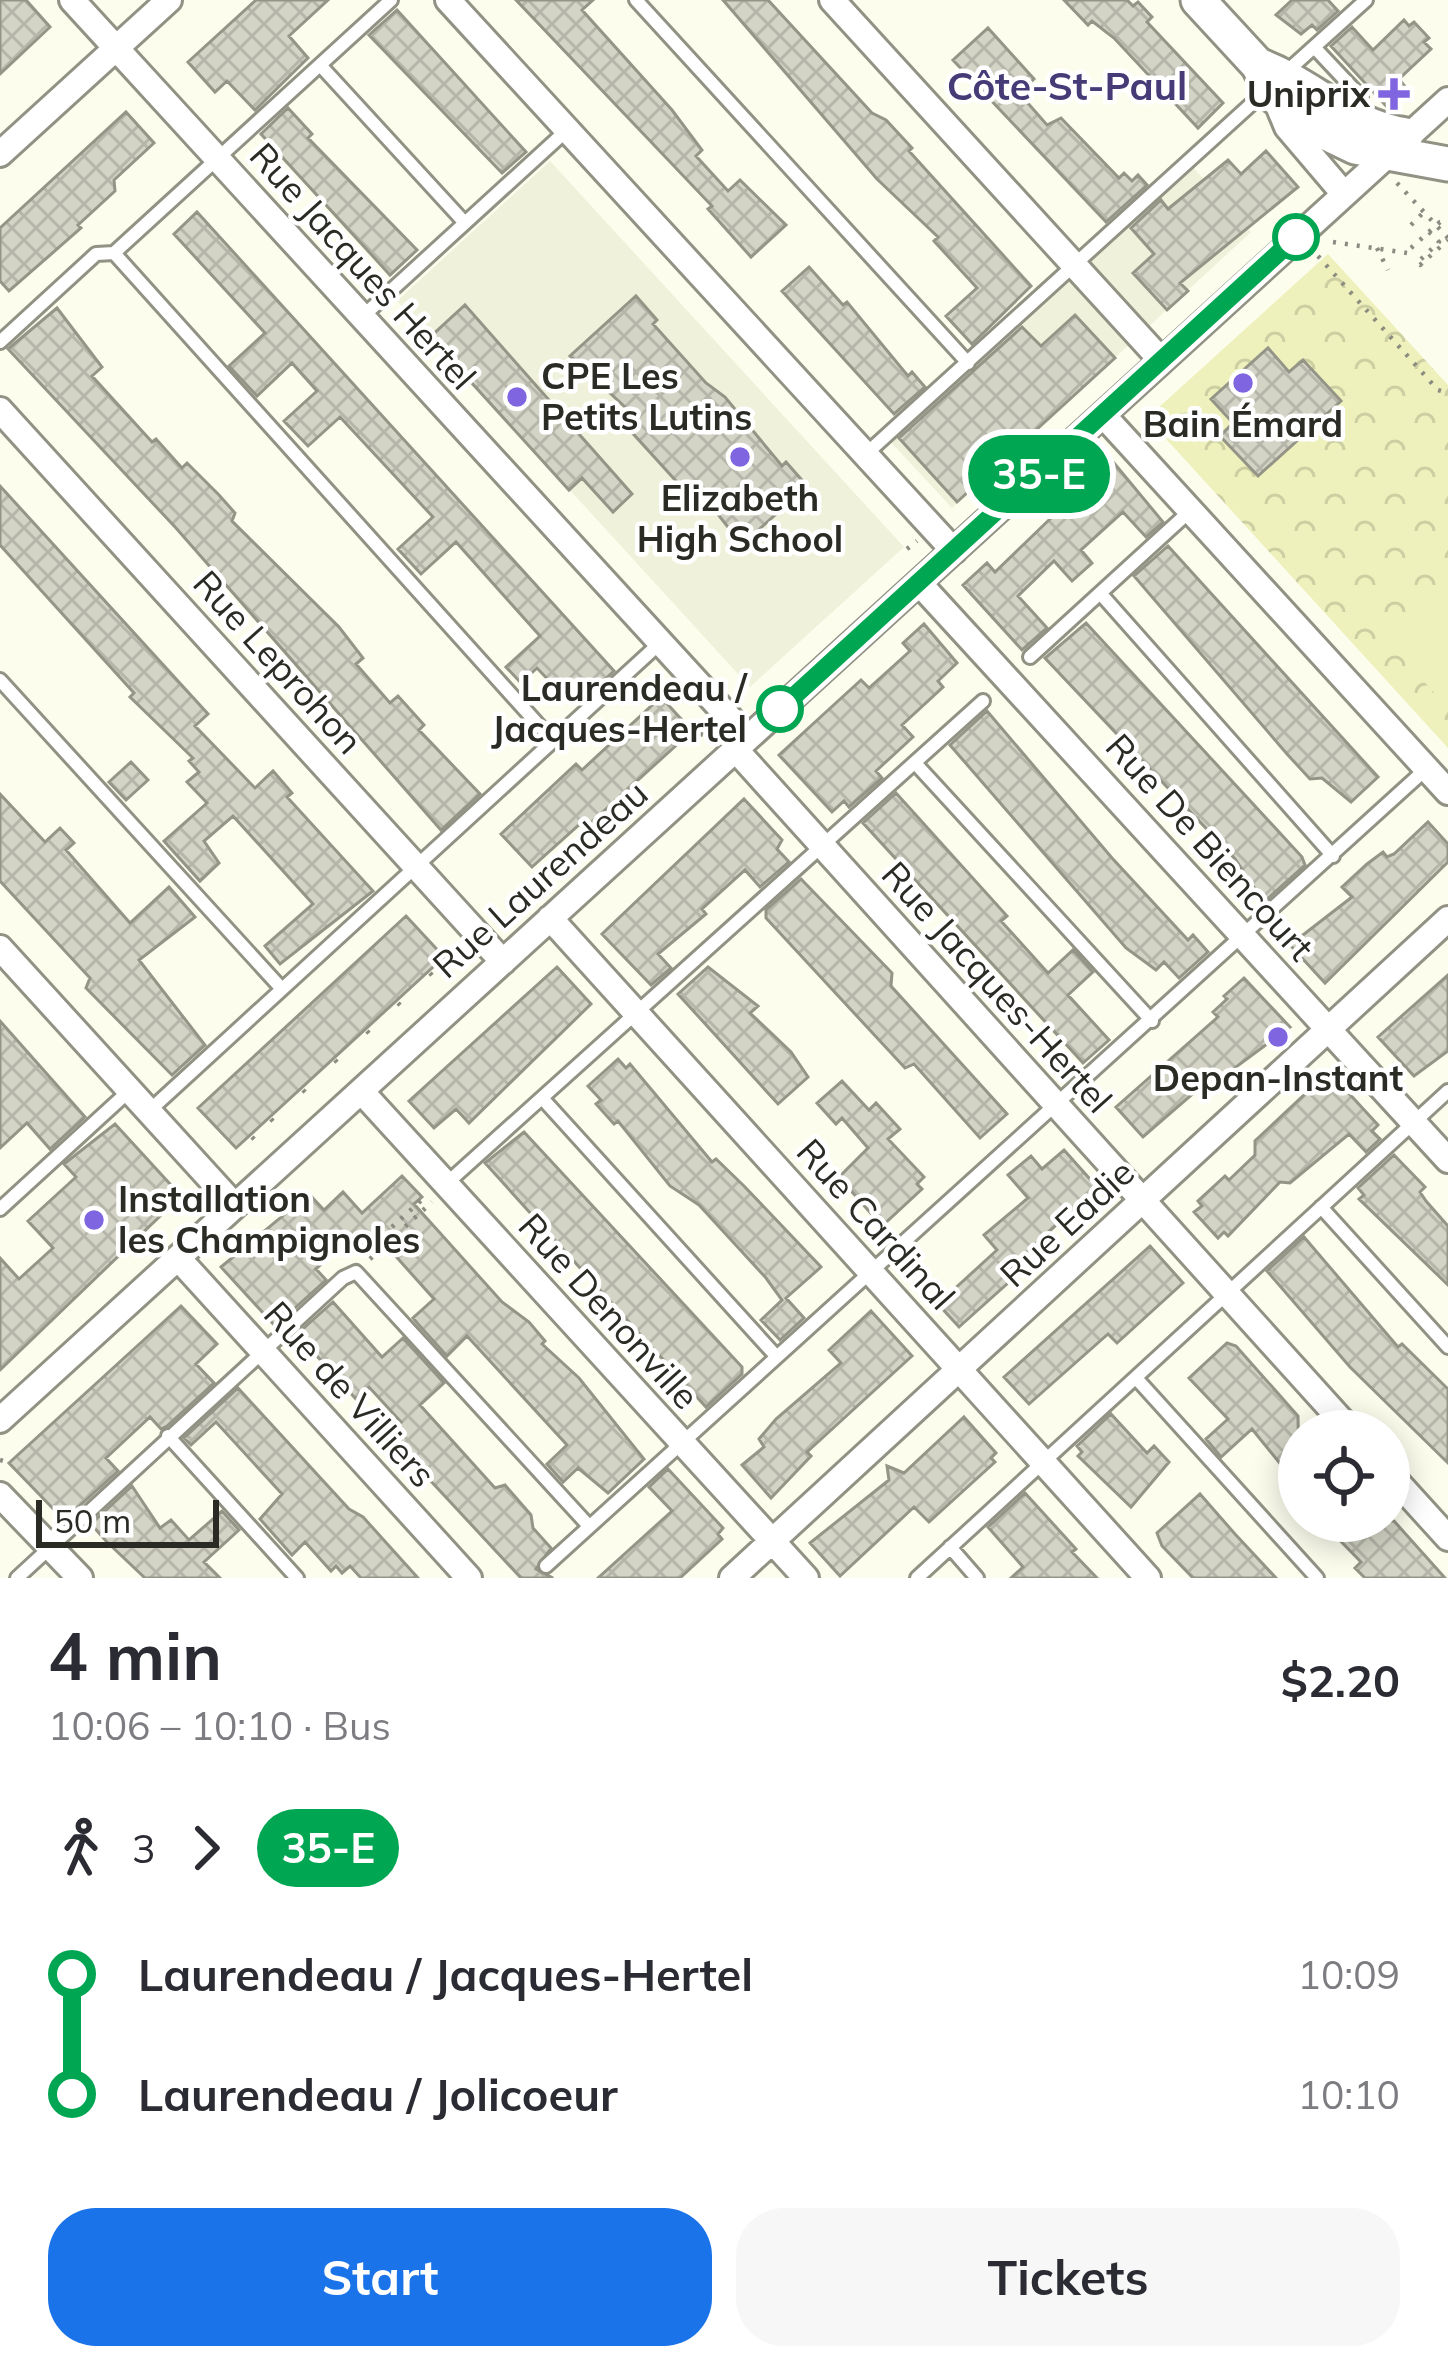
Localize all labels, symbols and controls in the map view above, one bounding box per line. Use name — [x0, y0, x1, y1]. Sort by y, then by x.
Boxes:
district label: Côte-St-Paul — [947, 61, 1187, 110]
place label: Uniprix — [1247, 71, 1371, 116]
marker: Uniprix — [1381, 81, 1407, 107]
street label: Rue Jacques Hertel — [241, 133, 486, 398]
unlabelled marker — [1274, 215, 1318, 259]
place label: CPE Les Petits Lutins — [541, 353, 752, 439]
marker: Bain Émard — [1230, 370, 1256, 396]
marker: CPE Les Petits Lutins — [504, 384, 530, 410]
place label: Bain Émard — [1143, 401, 1343, 446]
line badge: 35-E — [955, 435, 1123, 513]
marker: Elizabeth High School — [727, 444, 753, 470]
text: 35-E — [992, 447, 1086, 500]
place label: Elizabeth High School — [637, 475, 843, 561]
street label: Rue Leprohon — [184, 561, 373, 763]
place label: Laurendeau / Jacques-Hertel — [491, 665, 749, 751]
marker: Laurendeau / Jacques-Hertel — [758, 687, 802, 731]
street label: Rue De Biencourt — [1097, 724, 1324, 969]
street label: Rue Laurendeau — [423, 770, 656, 987]
street label: Rue Jacques-Hertel — [873, 852, 1122, 1122]
marker: Depan-Instant — [1265, 1024, 1291, 1050]
place label: Depan-Instant — [1153, 1055, 1404, 1100]
street label: Rue Cardinal — [788, 1129, 965, 1318]
street label: Rue Eadie — [990, 1149, 1143, 1296]
place label: Installation les Champignoles — [118, 1176, 420, 1262]
street label: Rue Denonville — [510, 1203, 709, 1418]
marker: Installation les Champignoles — [81, 1207, 107, 1233]
street label: Rue de Villiers — [255, 1291, 446, 1496]
map controls — [1278, 1410, 1410, 1542]
button: locate — [1278, 1410, 1410, 1542]
scale bar — [36, 1494, 219, 1547]
text: 50 m — [54, 1500, 131, 1541]
text: 4 min — [48, 1614, 222, 1697]
text: $2.20 — [1281, 1652, 1400, 1708]
text: 10:06 – 10:10 · Bus — [48, 1701, 391, 1750]
icon: walk — [48, 1815, 114, 1881]
icon: forward — [173, 1815, 239, 1881]
text: 35-E — [281, 1821, 375, 1874]
text: 3 — [132, 1824, 155, 1873]
text: Laurendeau / Jacques-Hertel — [138, 1946, 753, 2002]
text: 10:09 — [1298, 1950, 1400, 1999]
text: Laurendeau / Jolicoeur — [138, 2066, 618, 2122]
text: 10:10 — [1298, 2070, 1400, 2119]
button: Start — [48, 2208, 712, 2346]
button: Tickets — [736, 2208, 1400, 2346]

